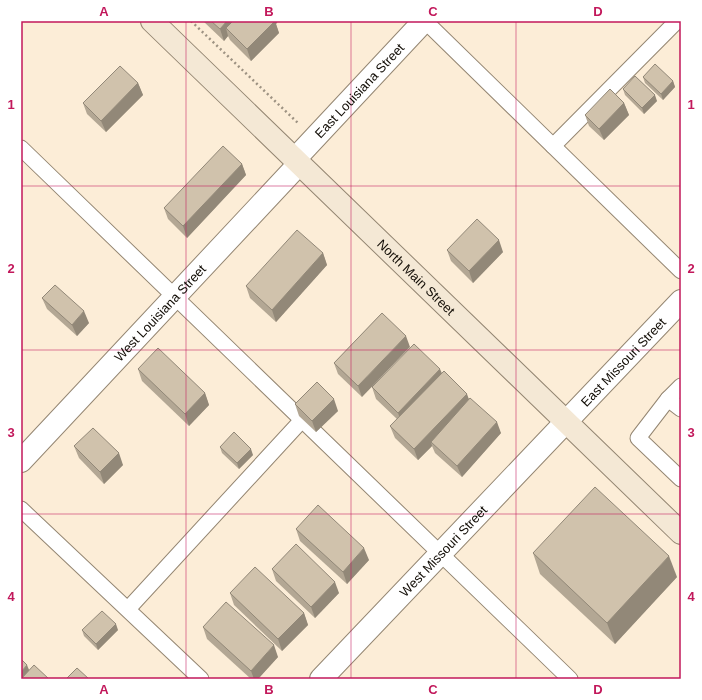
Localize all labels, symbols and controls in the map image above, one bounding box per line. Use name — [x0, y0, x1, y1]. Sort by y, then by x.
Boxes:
text: A — [99, 4, 109, 19]
text: B — [264, 4, 274, 19]
text: C — [428, 4, 438, 19]
text: D — [593, 4, 603, 19]
street label: East Louisiana Street — [312, 40, 408, 141]
text: 1 — [7, 97, 15, 112]
text: 1 — [687, 97, 695, 112]
street label: North Main Street — [374, 236, 458, 318]
text: 2 — [7, 261, 15, 276]
street label: West Louisiana Street — [111, 261, 209, 365]
text: 2 — [687, 261, 695, 276]
street label: East Missouri Street — [578, 315, 669, 410]
text: 3 — [7, 425, 15, 440]
text: 3 — [687, 425, 695, 440]
street label: West Missouri Street — [397, 502, 490, 600]
text: 4 — [7, 589, 15, 604]
text: 4 — [687, 589, 695, 604]
text: A — [99, 682, 109, 697]
text: B — [264, 682, 274, 697]
text: C — [428, 682, 438, 697]
text: D — [593, 682, 603, 697]

